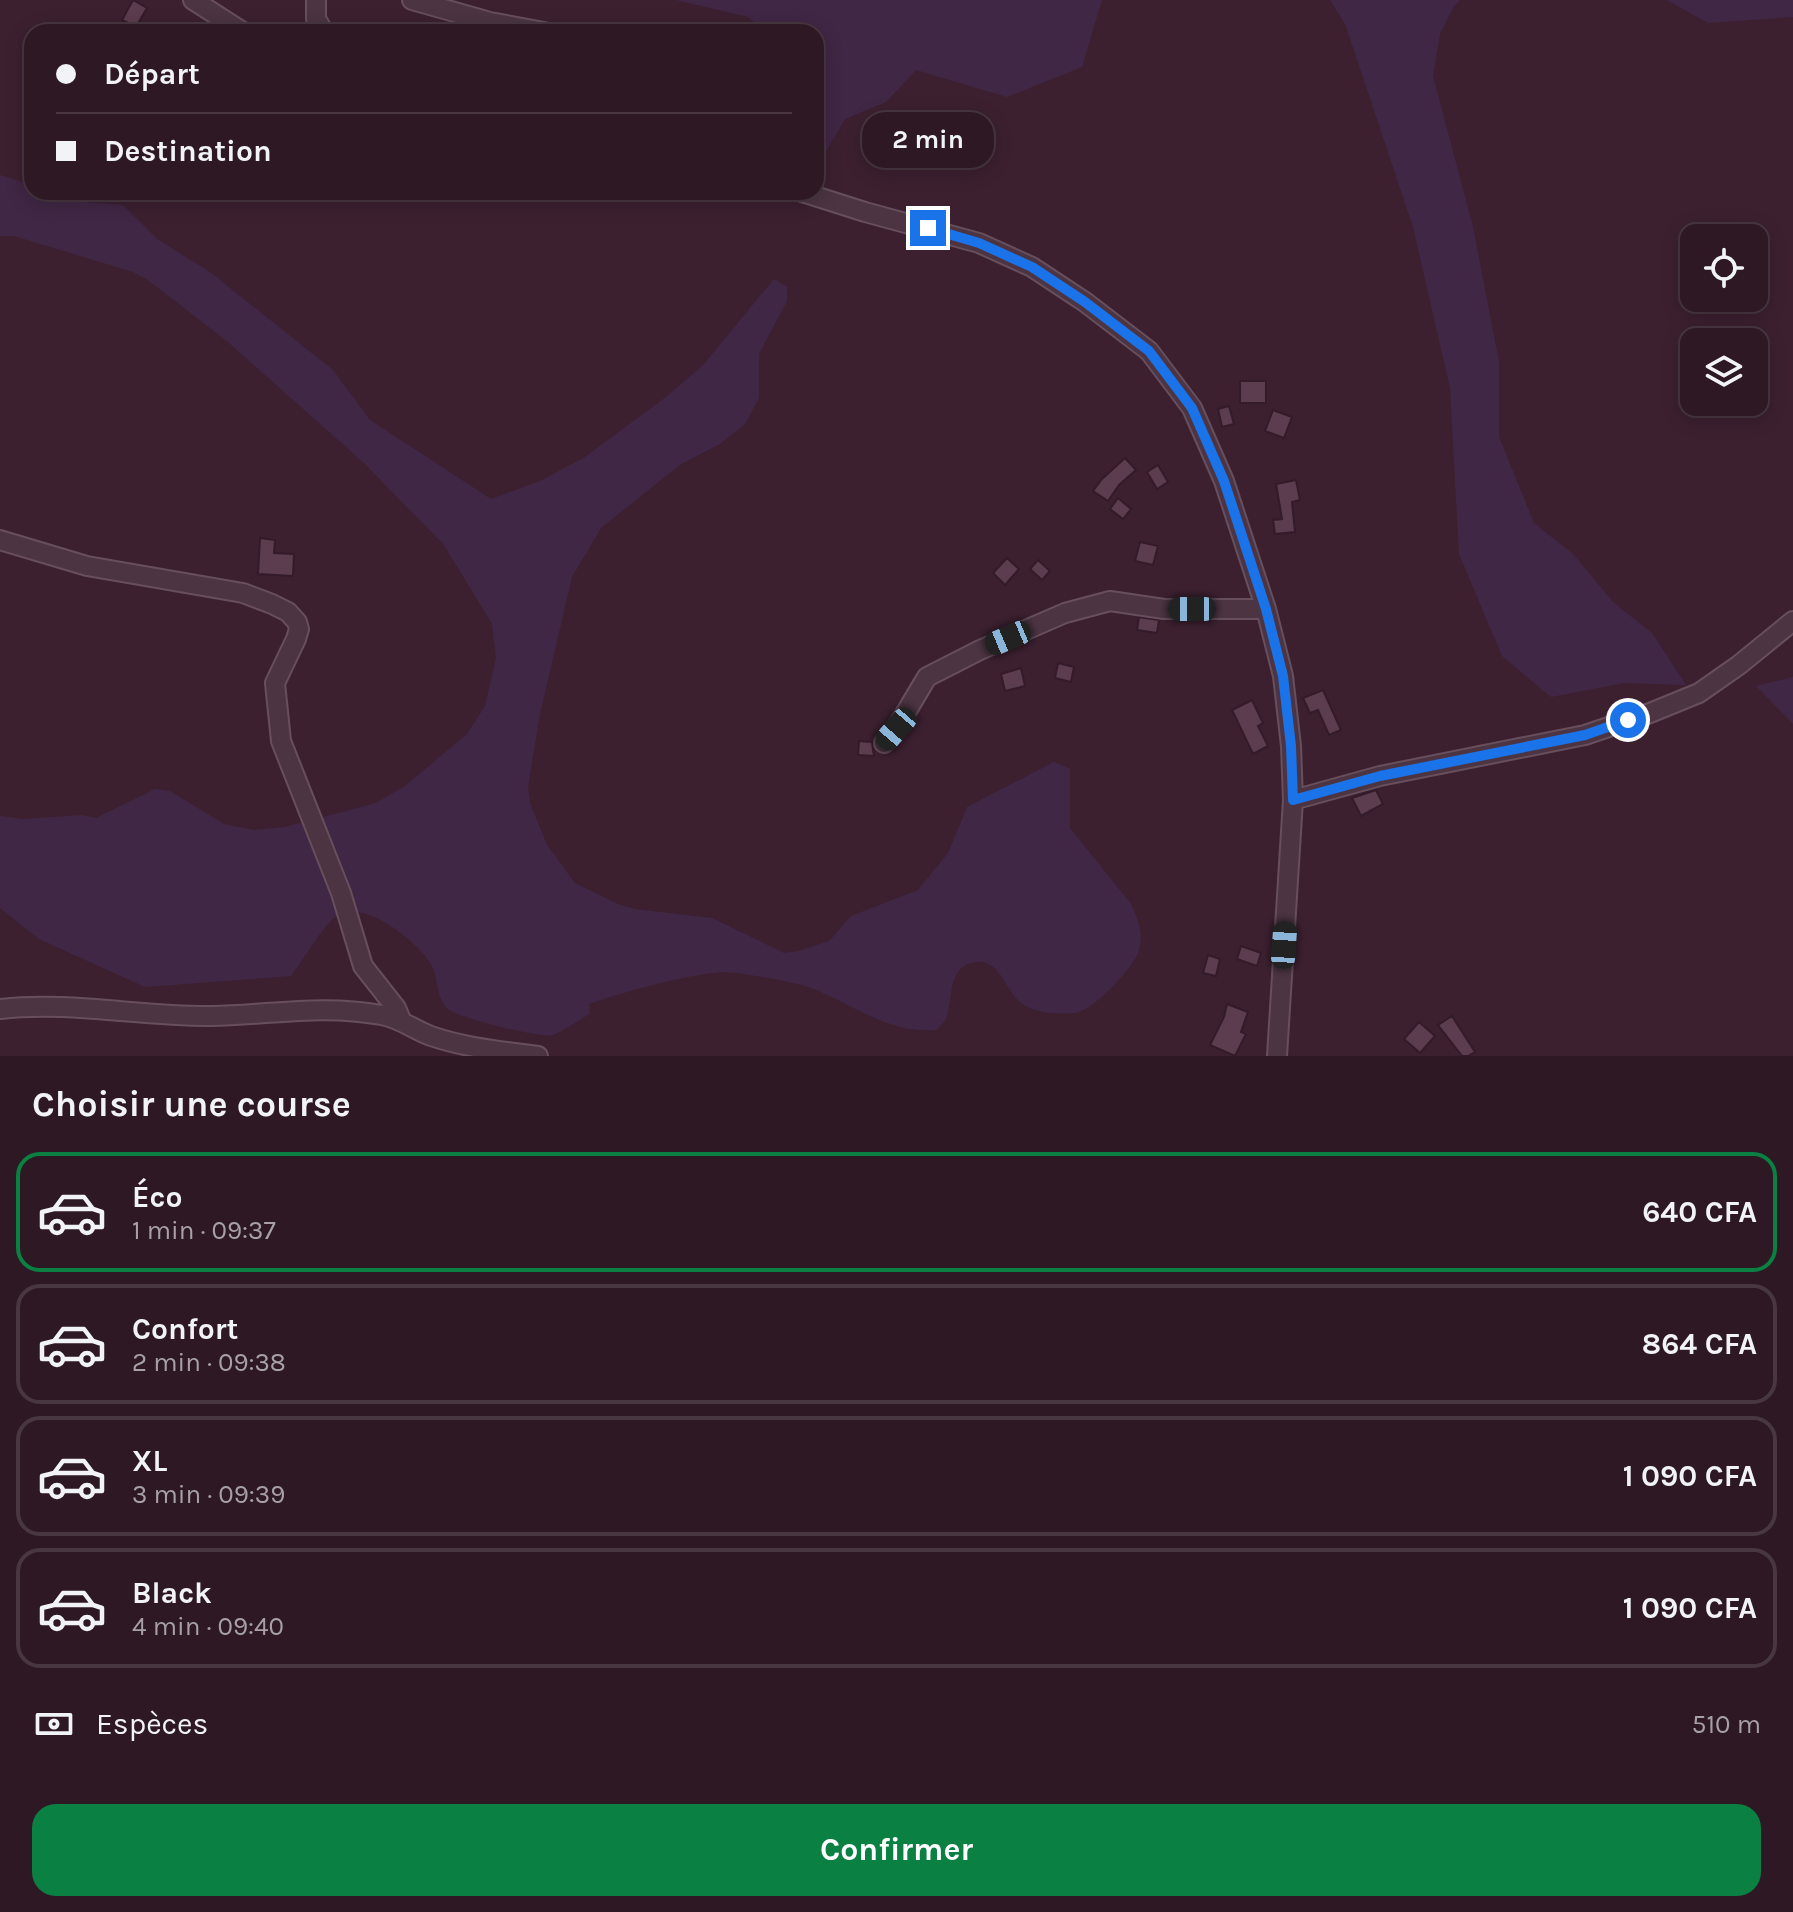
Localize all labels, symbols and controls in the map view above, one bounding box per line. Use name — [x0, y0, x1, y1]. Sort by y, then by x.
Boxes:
text: Départ — [104, 56, 200, 92]
callout: 2 min — [862, 112, 994, 168]
text: 2 min — [892, 124, 964, 155]
text: Destination — [104, 133, 272, 169]
route end — [910, 210, 946, 246]
map controls — [1680, 224, 1768, 416]
button: locate — [1680, 224, 1768, 312]
button: layers — [1680, 328, 1768, 416]
car — [1168, 597, 1216, 621]
car — [981, 618, 1035, 658]
route start — [1610, 702, 1646, 738]
car — [871, 703, 921, 755]
car — [1270, 920, 1298, 970]
text: Choisir une course — [32, 1083, 351, 1125]
icon: car — [36, 1176, 108, 1248]
text: Éco — [132, 1179, 182, 1215]
text: 640 CFA — [1642, 1194, 1757, 1230]
text: 1 min · 09:37 — [132, 1215, 276, 1246]
icon: car — [36, 1308, 108, 1380]
text: Confort — [132, 1311, 238, 1347]
text: 864 CFA — [1642, 1326, 1757, 1362]
text: 2 min · 09:38 — [132, 1347, 286, 1378]
icon: car — [36, 1440, 108, 1512]
text: XL — [132, 1443, 167, 1479]
text: 1 090 CFA — [1623, 1458, 1757, 1494]
text: 3 min · 09:39 — [132, 1479, 285, 1510]
icon: car — [36, 1572, 108, 1644]
text: Black — [132, 1575, 212, 1611]
text: 1 090 CFA — [1623, 1590, 1757, 1626]
text: 4 min · 09:40 — [132, 1611, 284, 1642]
icon: cash — [32, 1702, 76, 1746]
text: Espèces — [96, 1706, 208, 1742]
text: 510 m — [1692, 1709, 1761, 1740]
button: Confirmer — [32, 1804, 1761, 1896]

